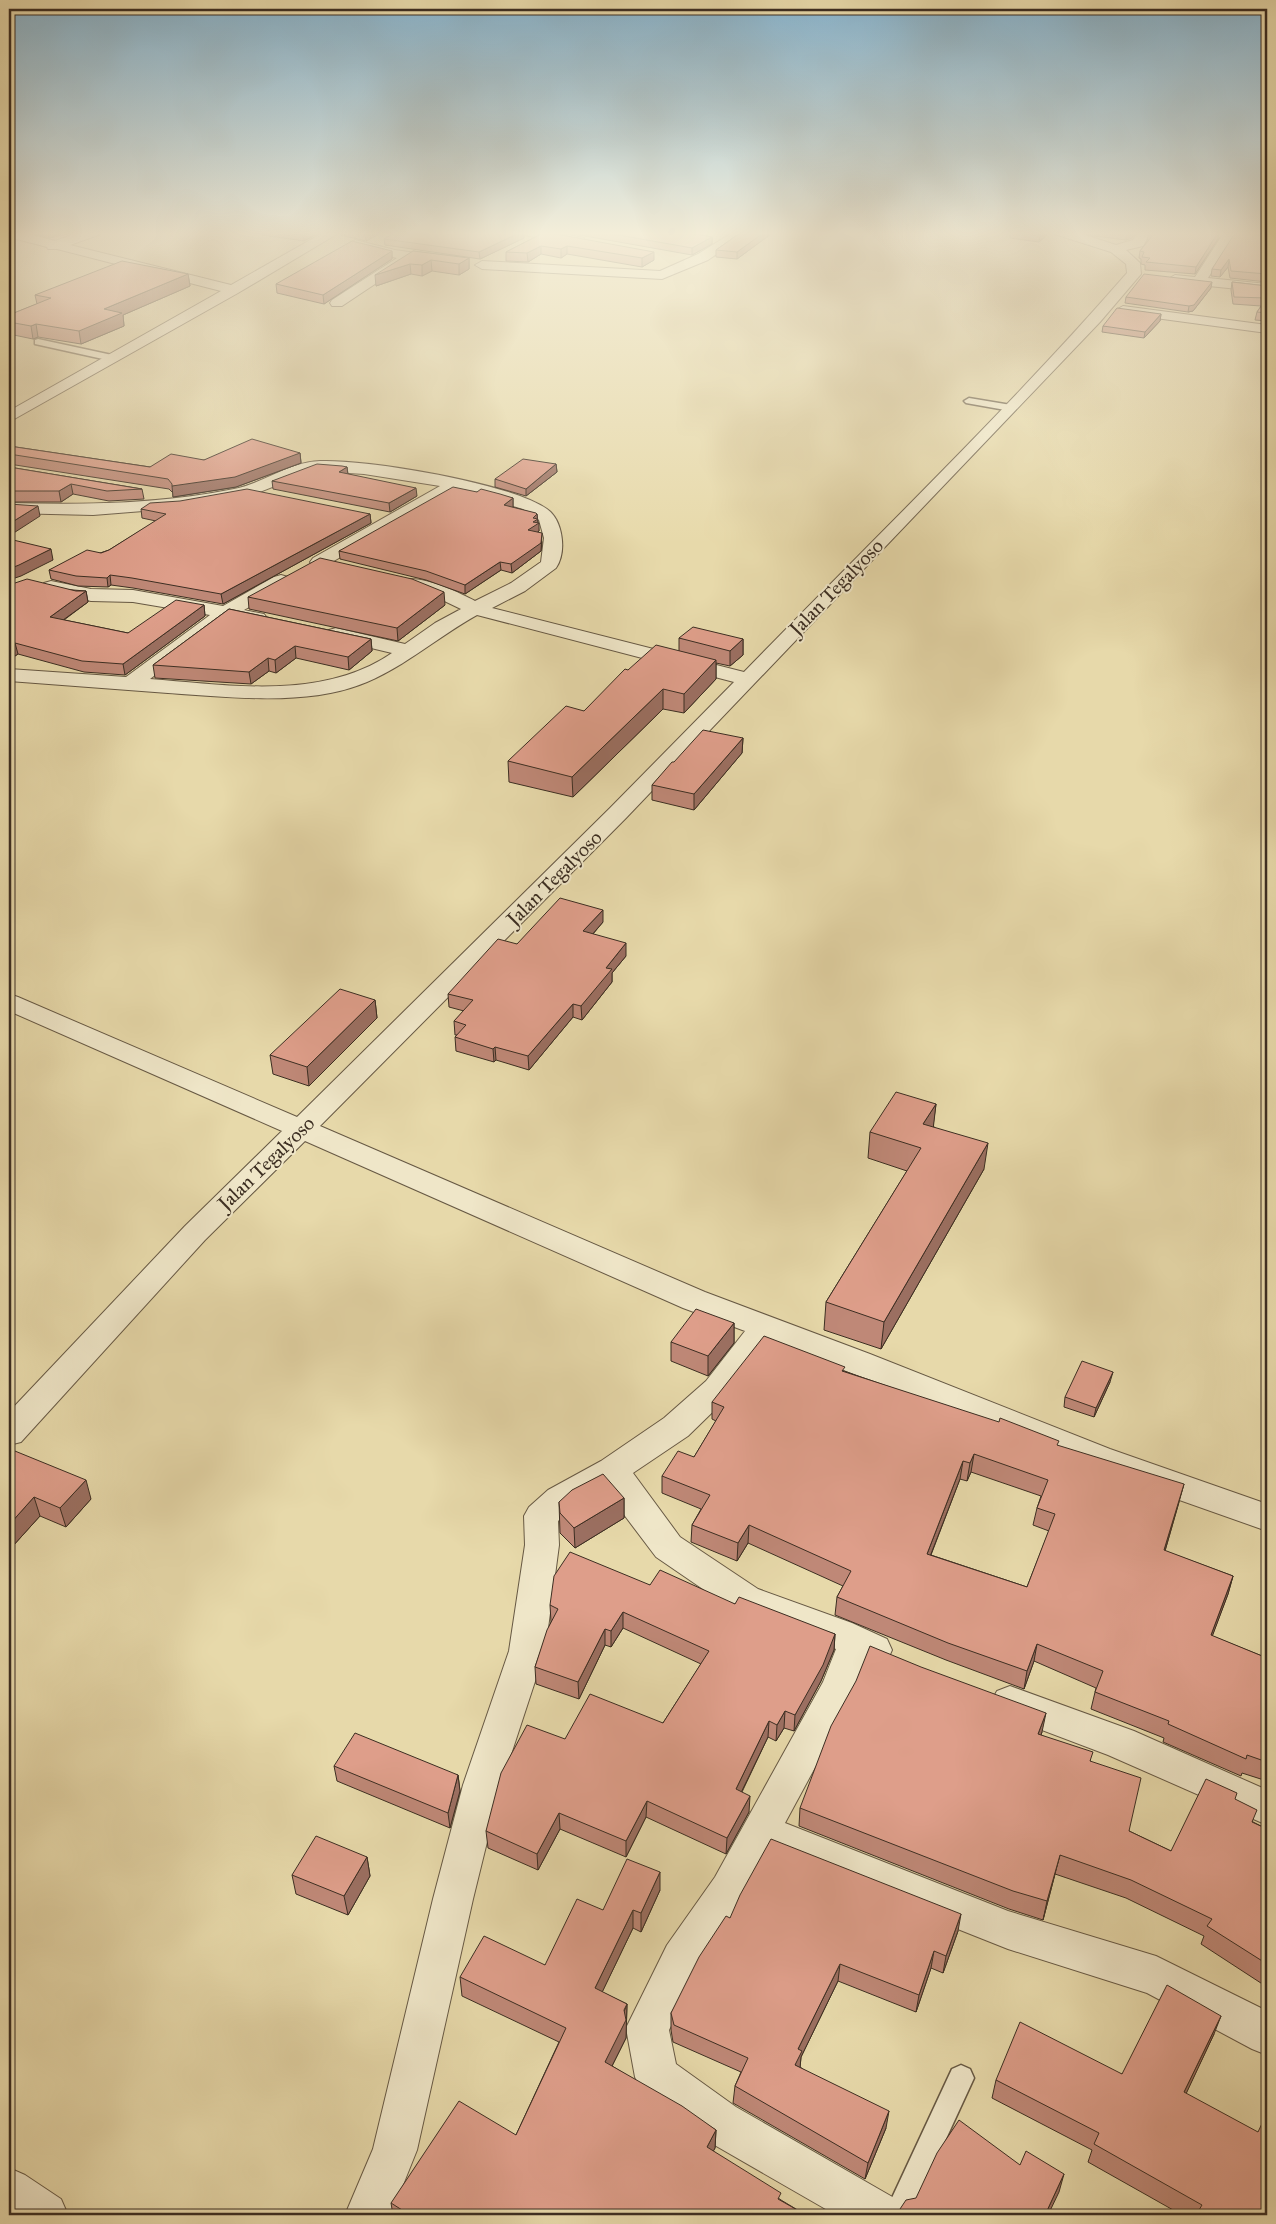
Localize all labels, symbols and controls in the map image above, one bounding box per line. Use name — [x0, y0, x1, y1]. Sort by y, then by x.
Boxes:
street label: Jalan Tegalyoso — [782, 534, 889, 643]
street label: Jalan Tegalyoso — [500, 825, 607, 933]
street label: Jalan Tegalyoso — [211, 1111, 320, 1217]

